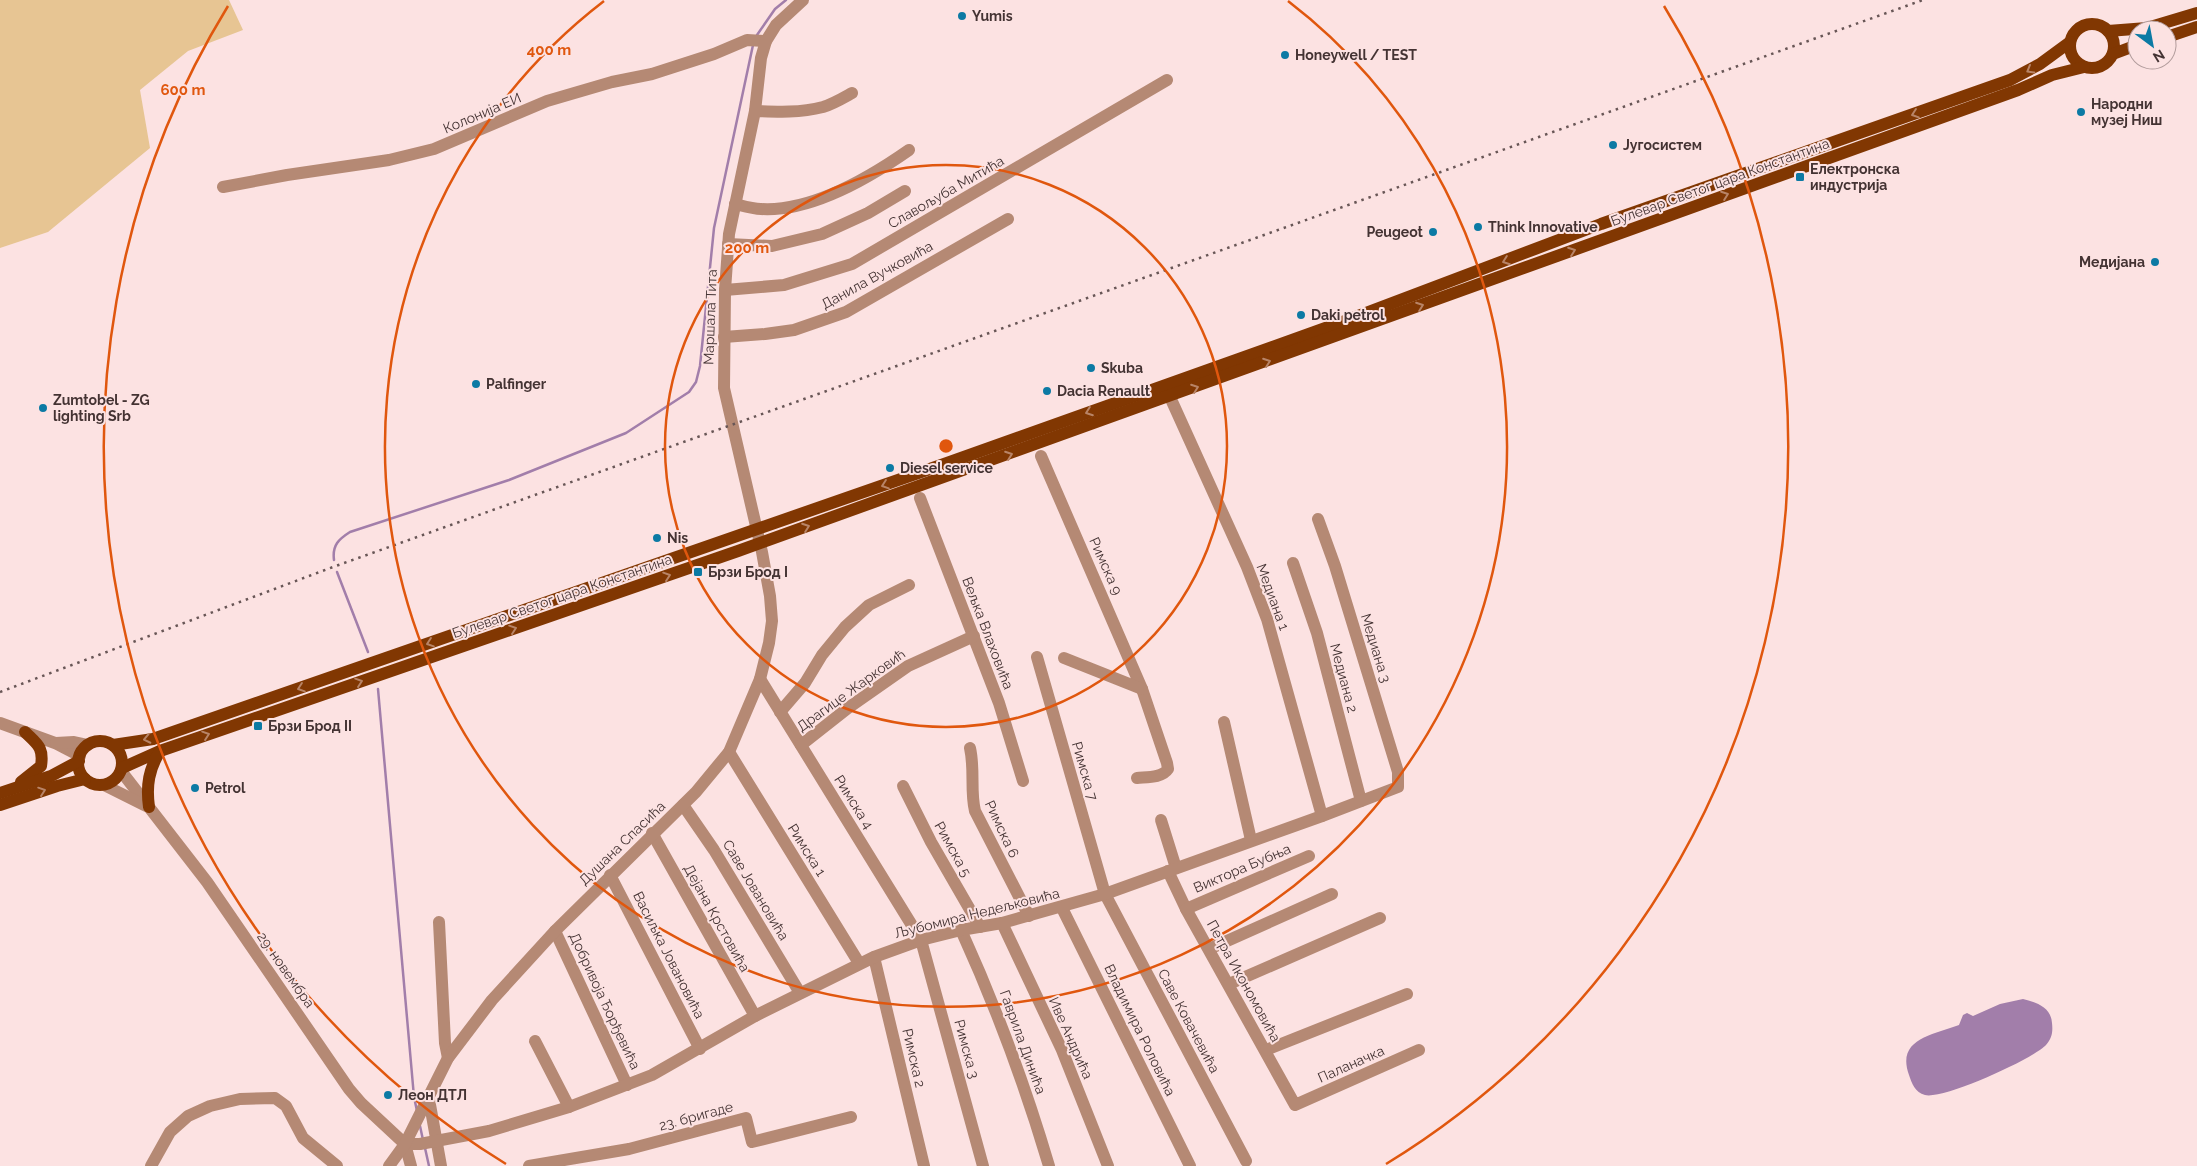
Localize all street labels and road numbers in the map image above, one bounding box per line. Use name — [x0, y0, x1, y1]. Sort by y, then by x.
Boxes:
street label: Колонија ЕИ — [441, 89, 523, 137]
street label: Булевар Светог цара Константина — [1609, 135, 1831, 229]
street label: Славољуба Митића — [885, 152, 1007, 232]
street label: Данила Вучковића — [819, 238, 935, 312]
street label: Маршала Тита — [700, 269, 720, 365]
street label: Римска 9 — [1086, 535, 1126, 597]
street label: Булевар Светог цара Константина — [450, 551, 674, 641]
street label: Медиана 1 — [1254, 561, 1292, 633]
street label: Вељка Влаховића — [959, 575, 1017, 691]
street label: Медиана 3 — [1358, 612, 1394, 684]
street label: Медиана 2 — [1327, 642, 1361, 714]
street label: Драгице Жарковић — [794, 645, 908, 735]
street label: Римска 7 — [1069, 740, 1101, 803]
street label: Римска 4 — [831, 772, 877, 832]
street label: Душана Спасића — [576, 798, 668, 888]
street label: Римска 6 — [982, 798, 1022, 860]
street label: Римска 5 — [931, 819, 975, 880]
street label: Римска 1 — [785, 821, 829, 879]
street label: Саве Јовановића — [720, 837, 792, 943]
street label: Виктора Бубња — [1191, 840, 1293, 896]
street label: Дејана Крстовића — [681, 861, 753, 975]
street label: Љубомира Недељковића — [893, 885, 1061, 941]
street label: Васиљка Јовановића — [630, 889, 708, 1021]
street label: Петра Икономовића — [1204, 917, 1284, 1045]
street label: 29. новембра — [254, 929, 318, 1011]
street label: Добривоја Ђорђевића — [566, 930, 644, 1072]
street label: Владимира Роловића — [1101, 962, 1179, 1098]
street label: Саве Ковачевића — [1155, 966, 1223, 1076]
street label: Гаврила Динића — [997, 988, 1049, 1096]
street label: Иве Андрића — [1046, 995, 1096, 1081]
street label: Римска 3 — [951, 1018, 983, 1080]
street label: Римска 2 — [899, 1027, 929, 1089]
street label: Паланачка — [1315, 1042, 1387, 1086]
street label: 23. бригаде — [657, 1098, 735, 1134]

